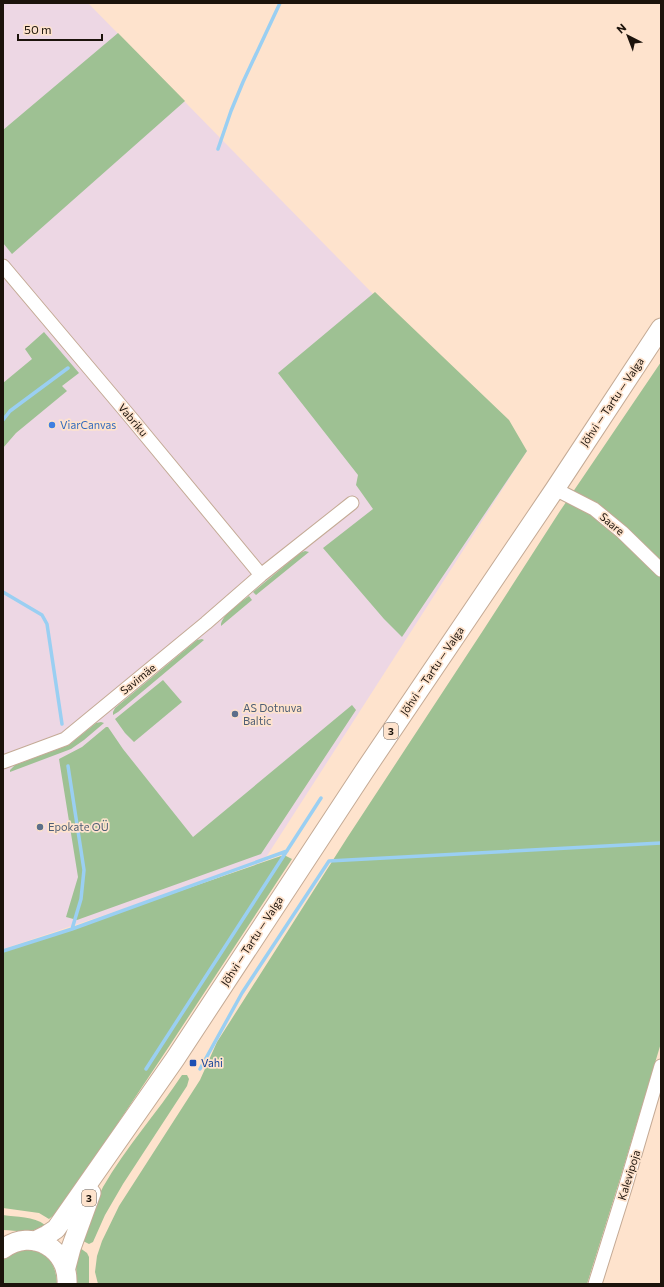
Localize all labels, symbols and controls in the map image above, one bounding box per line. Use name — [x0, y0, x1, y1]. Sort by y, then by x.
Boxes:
scale bar — [18, 16, 102, 42]
north arrow — [608, 16, 648, 56]
text: N — [614, 21, 628, 36]
text: 50 m — [24, 22, 52, 36]
street label: Jõhvi — Tartu — Valga — [577, 355, 647, 449]
street label: Vabriku — [116, 401, 151, 439]
place label: ViarCanvas — [60, 418, 116, 431]
marker: ViarCanvas — [47, 420, 57, 430]
street label: Saare — [597, 510, 627, 538]
street label: Jõhvi — Tartu — Valga — [397, 624, 467, 718]
street label: Savimäe — [117, 660, 158, 697]
place label: AS Dotnuva Baltic — [243, 701, 302, 727]
marker: AS Dotnuva Baltic — [230, 709, 240, 719]
road number: 3 — [384, 723, 398, 739]
place label: Epokate OÜ — [48, 819, 109, 833]
marker: Epokate OÜ — [35, 822, 45, 832]
street label: Jõhvi — Tartu — Valga — [218, 893, 286, 989]
place label: Vahi — [201, 1056, 223, 1069]
marker: Vahi — [188, 1058, 198, 1068]
street label: Kalevipoja — [615, 1148, 642, 1201]
road number: 3 — [82, 1190, 96, 1206]

